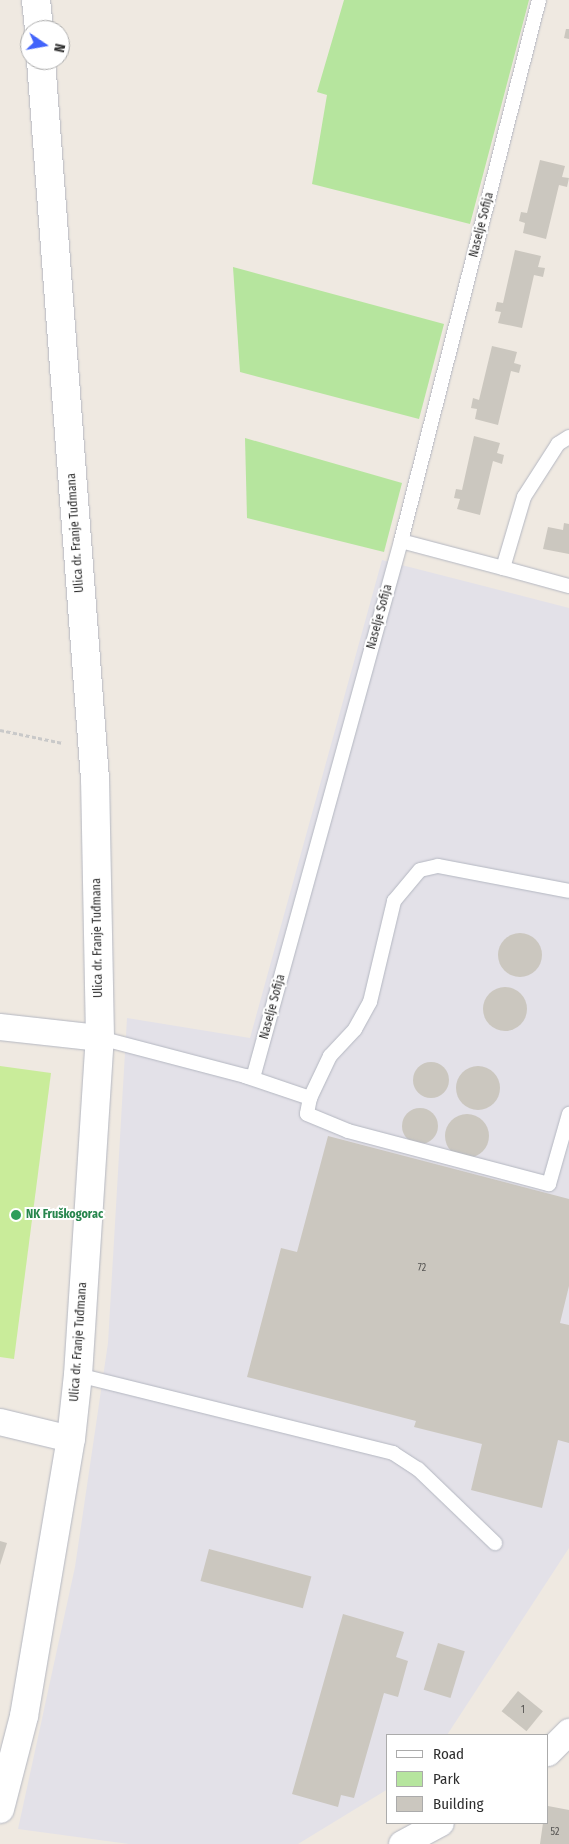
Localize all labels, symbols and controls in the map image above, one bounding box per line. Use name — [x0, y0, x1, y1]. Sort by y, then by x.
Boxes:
north arrow — [20, 20, 70, 70]
text: N — [50, 42, 68, 54]
street label: Naselje Sofija — [467, 191, 497, 259]
street label: Ulica dr. Franje Tuđmana — [65, 473, 87, 593]
street label: Naselje Sofija — [364, 583, 396, 651]
street label: Ulica dr. Franje Tuđmana — [90, 878, 106, 998]
street label: Naselje Sofija — [257, 973, 289, 1041]
place label: NK Fruškogorac — [26, 1208, 103, 1222]
marker: NK Fruškogorac — [10, 1209, 22, 1221]
house number: 72 — [418, 1263, 426, 1275]
street label: Ulica dr. Franje Tuđmana — [68, 1282, 90, 1402]
house number: 1 — [521, 1705, 525, 1717]
legend — [386, 1734, 549, 1824]
text: Road — [433, 1745, 464, 1763]
text: Park — [433, 1770, 460, 1788]
text: Building — [433, 1795, 484, 1813]
house number: 52 — [551, 1827, 559, 1839]

